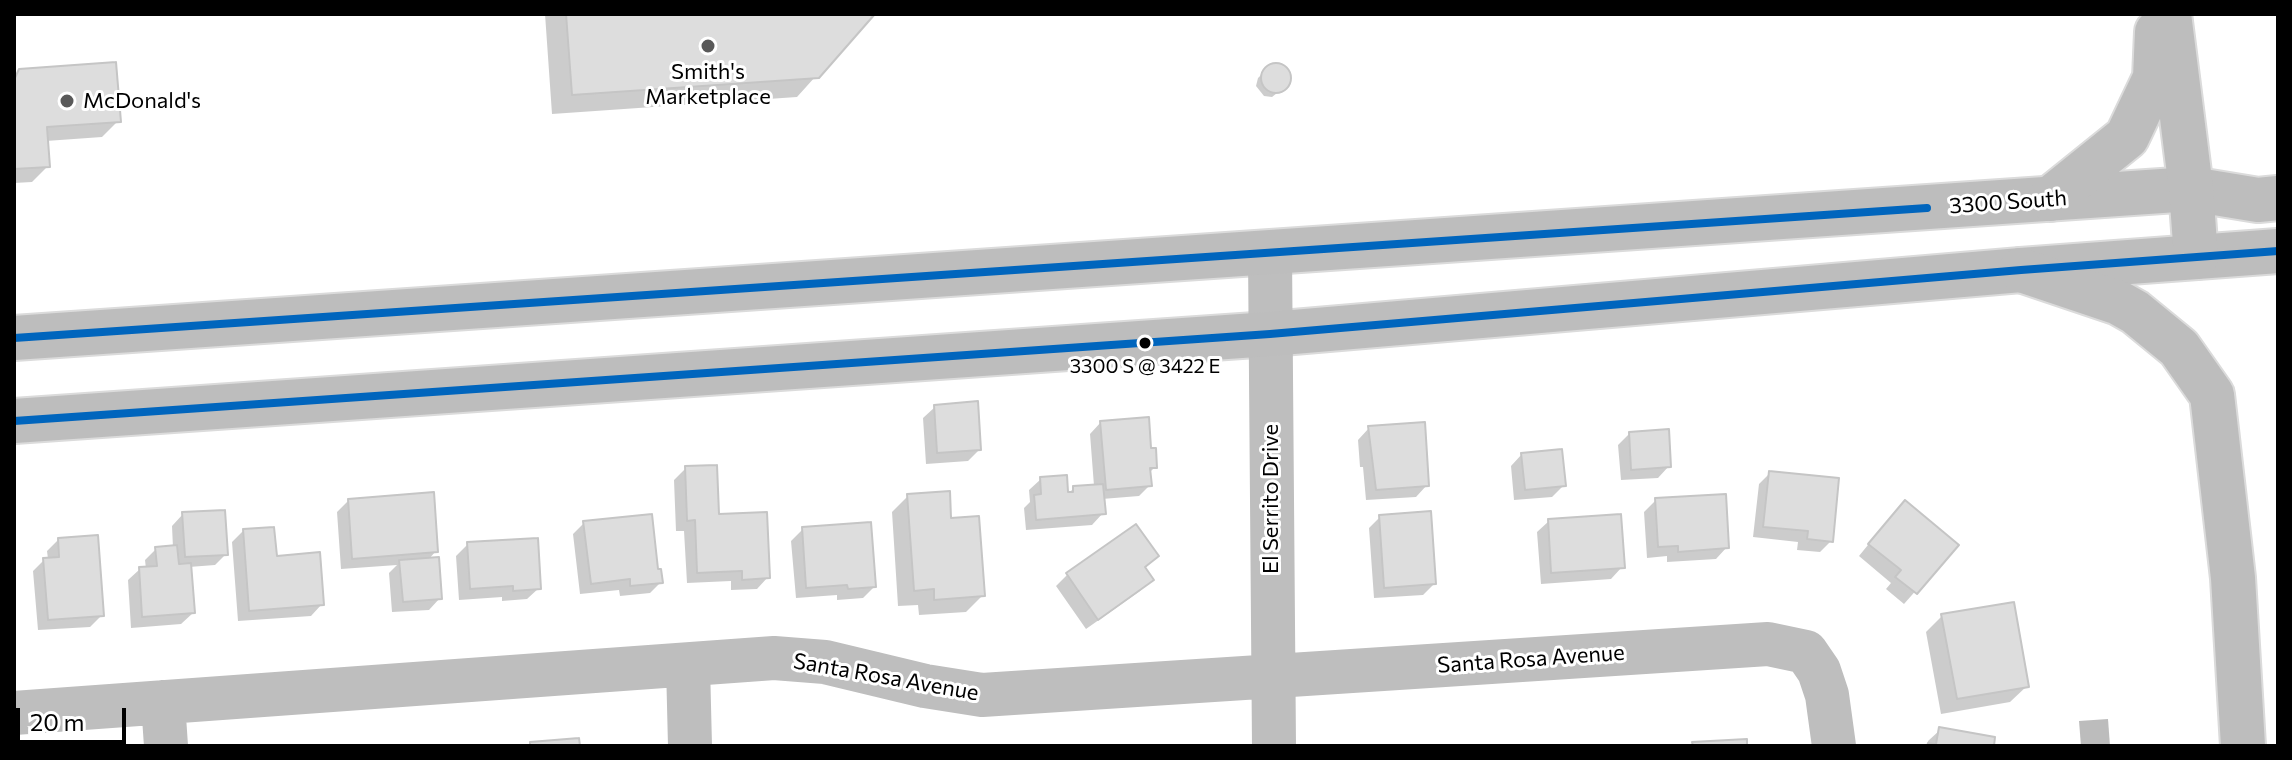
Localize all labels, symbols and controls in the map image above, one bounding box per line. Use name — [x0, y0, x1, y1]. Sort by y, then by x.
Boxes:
marker: Smith's Marketplace — [699, 37, 717, 55]
place label: Smith's Marketplace — [645, 59, 771, 110]
place label: McDonald's — [83, 88, 201, 114]
marker: McDonald's — [58, 92, 76, 110]
street label: 3300 South — [1948, 185, 2068, 219]
marker: 3300 S @ 3422 E — [1137, 335, 1153, 351]
place label: 3300 S @ 3422 E — [1070, 354, 1220, 378]
street label: El Serrito Drive — [1258, 424, 1284, 574]
street label: Santa Rosa Avenue — [1436, 639, 1626, 679]
street label: Santa Rosa Avenue — [791, 648, 981, 706]
scale bar — [20, 692, 130, 742]
text: 20 m — [30, 707, 84, 736]

